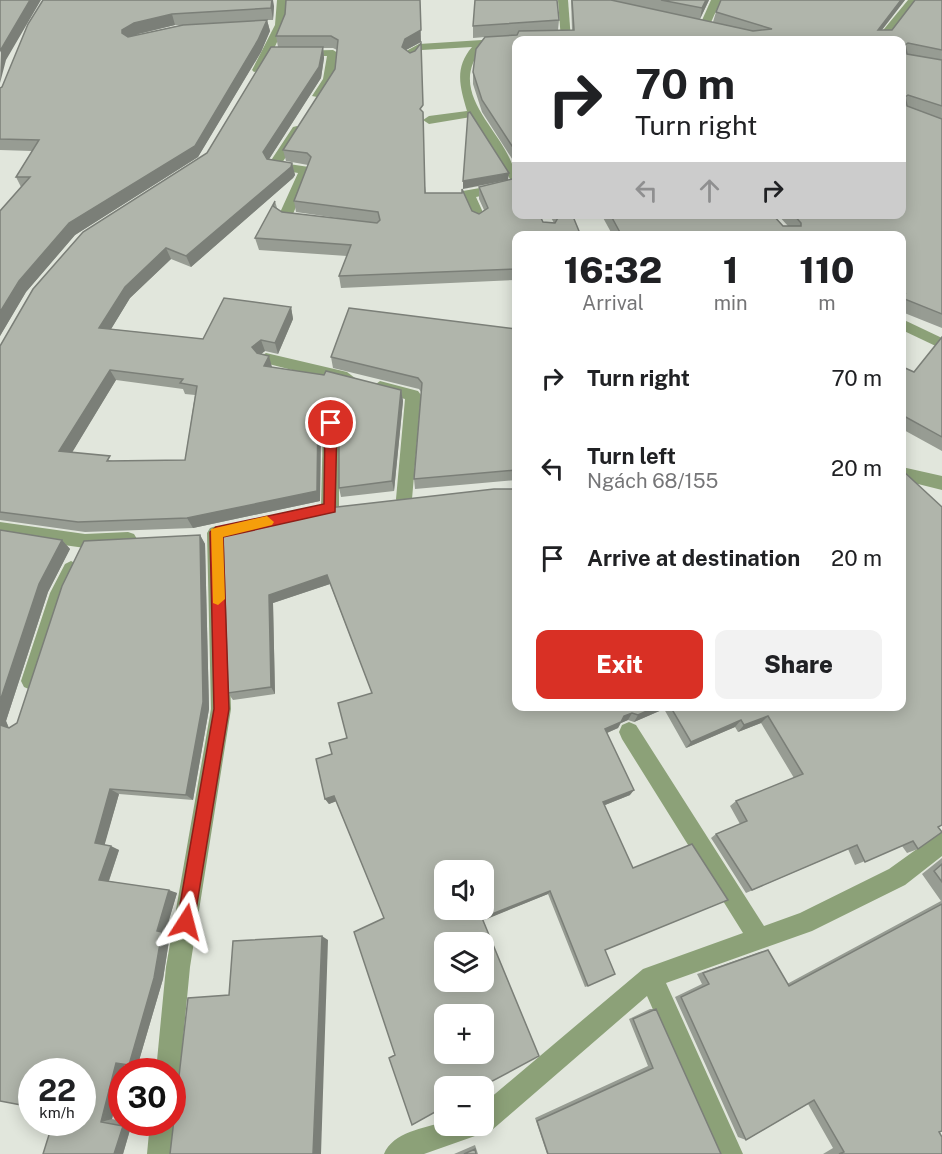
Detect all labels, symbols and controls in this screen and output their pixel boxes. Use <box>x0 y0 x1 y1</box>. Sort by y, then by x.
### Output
text: 70 m <box>635 59 735 108</box>
icon: right <box>536 60 614 138</box>
text: Turn right <box>635 109 758 141</box>
icon: left <box>630 174 663 207</box>
icon: ahead <box>693 174 726 207</box>
icon: right <box>756 174 789 207</box>
text: 16:32 <box>564 249 662 291</box>
text: 1 <box>723 249 739 291</box>
text: 110 <box>799 249 854 291</box>
text: Arrival <box>582 291 644 315</box>
text: min <box>714 291 748 315</box>
text: m <box>818 291 835 315</box>
icon: right <box>536 362 569 395</box>
text: Turn right <box>587 365 690 391</box>
text: 70 m <box>831 365 882 391</box>
pin <box>305 397 356 448</box>
icon: arrive <box>314 406 347 439</box>
text: Turn left <box>587 443 676 469</box>
icon: left <box>536 452 569 485</box>
text: 20 m <box>831 455 882 481</box>
text: Ngách 68/155 <box>587 469 718 493</box>
icon: arrive <box>536 542 569 575</box>
text: Arrive at destination <box>587 545 800 571</box>
text: 20 m <box>831 545 882 571</box>
button: Exit <box>536 630 703 699</box>
button: Share <box>715 630 882 699</box>
map controls <box>434 860 494 1136</box>
button: sound <box>434 860 494 920</box>
position arrow <box>154 890 218 954</box>
button: layers <box>434 932 494 992</box>
button: + <box>434 1004 494 1064</box>
speed limit sign: 30 <box>108 1058 186 1136</box>
text: 22 <box>38 1072 76 1108</box>
button: − <box>434 1076 494 1136</box>
text: km/h <box>39 1104 75 1121</box>

